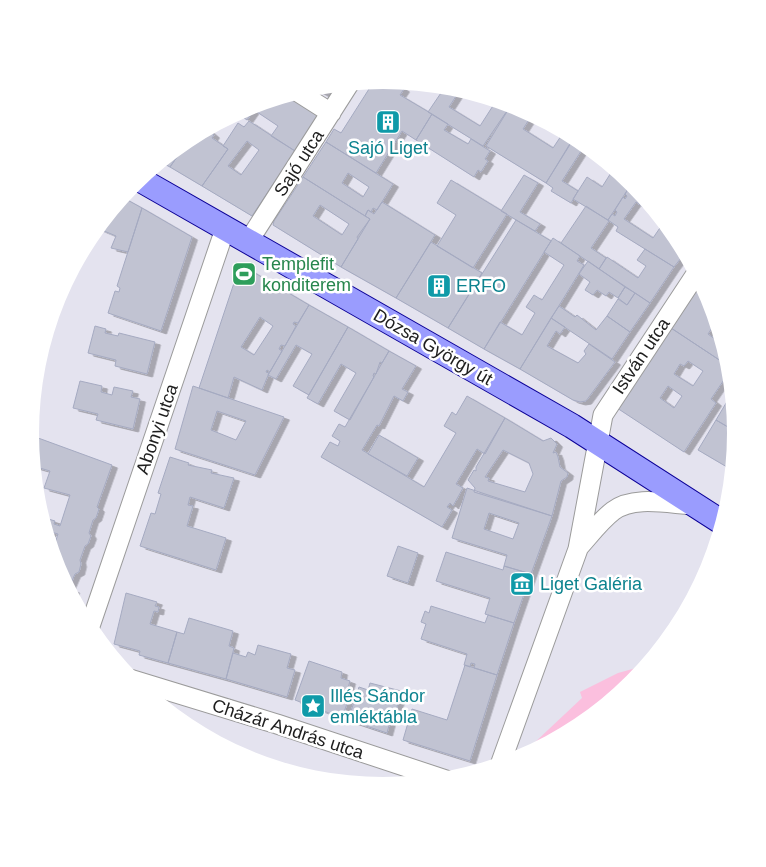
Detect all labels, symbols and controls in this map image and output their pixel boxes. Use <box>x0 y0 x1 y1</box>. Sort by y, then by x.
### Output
building icon: Sajó Liget <box>375 109 401 135</box>
street label: Sajó utca <box>270 125 328 200</box>
place label: Sajó Liget <box>348 138 428 158</box>
place label: Templefit konditerem <box>262 254 351 295</box>
sports icon: Templefit konditerem <box>231 261 257 287</box>
building icon: ERFO <box>426 273 452 299</box>
place label: ERFO <box>456 276 506 296</box>
street label: Dózsa György út <box>370 305 496 389</box>
street label: István utca <box>608 314 674 398</box>
street label: Abonyi utca <box>132 380 182 477</box>
museum icon: Liget Galéria <box>509 571 535 597</box>
place label: Liget Galéria <box>540 574 643 594</box>
place label: Illés Sándor emléktábla <box>330 686 425 727</box>
place icon: Illés Sándor emléktábla <box>300 693 326 719</box>
street label: Cházár András utca <box>210 695 367 763</box>

